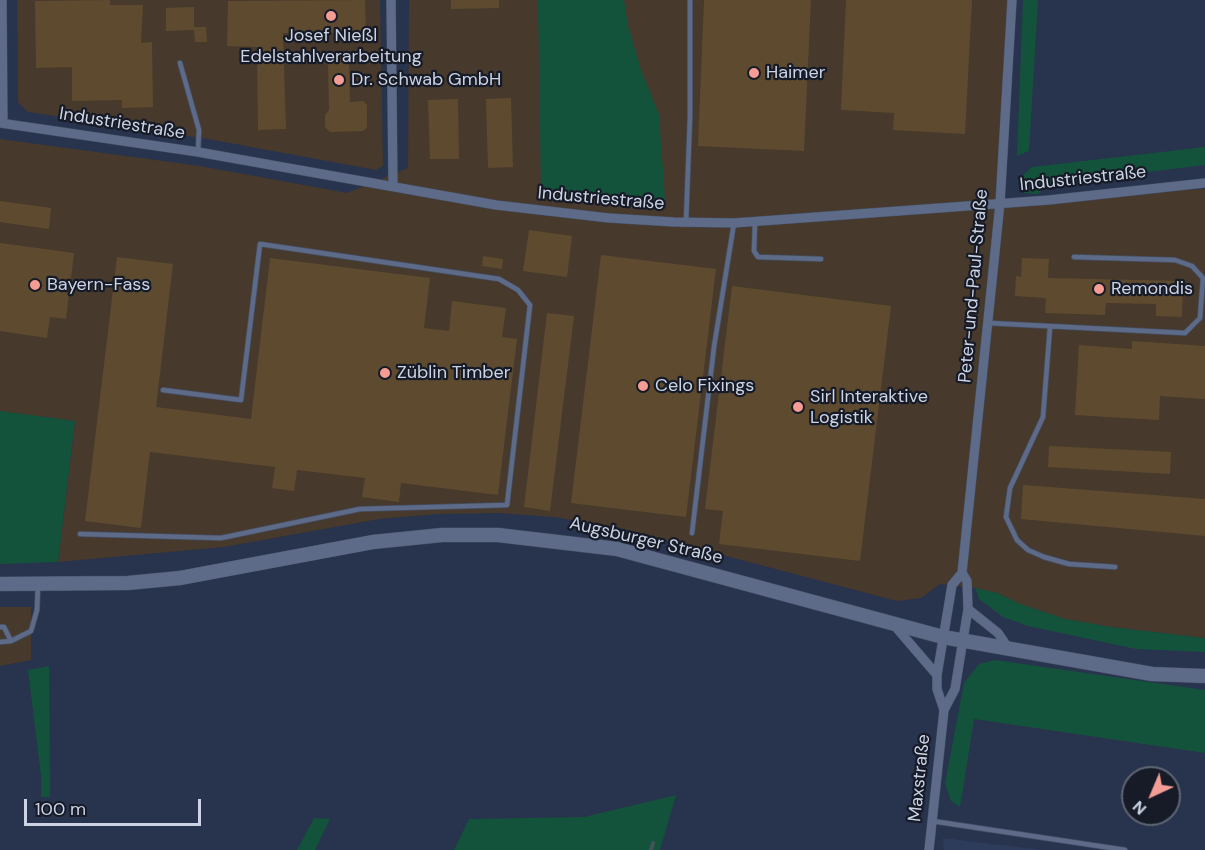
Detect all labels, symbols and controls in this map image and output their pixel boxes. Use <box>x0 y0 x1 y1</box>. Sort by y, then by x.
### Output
marker: Josef Nießl Edelstahlverarbeitung <box>324 9 338 23</box>
place label: Josef Nießl Edelstahlverarbeitung <box>240 25 422 68</box>
place label: Haimer <box>766 62 825 84</box>
marker: Haimer <box>747 66 761 80</box>
place label: Dr. Schwab GmbH <box>351 69 501 91</box>
marker: Dr. Schwab GmbH <box>332 73 346 87</box>
street label: Industriestraße <box>58 103 186 145</box>
street label: Industriestraße <box>1019 162 1147 196</box>
street label: Industriestraße <box>537 183 665 215</box>
street label: Peter-und-Paul-Straße <box>955 188 993 384</box>
place label: Bayern-Fass <box>47 274 150 296</box>
marker: Bayern-Fass <box>28 278 42 292</box>
place label: Remondis <box>1111 278 1193 300</box>
marker: Remondis <box>1092 282 1106 296</box>
place label: Züblin Timber <box>397 362 510 384</box>
marker: Züblin Timber <box>378 366 392 380</box>
place label: Celo Fixings <box>655 375 754 397</box>
marker: Celo Fixings <box>636 379 650 393</box>
place label: Sirl Interaktive Logistik <box>810 386 928 428</box>
marker: Sirl Interaktive Logistik <box>791 400 805 414</box>
street label: Augsburger Straße <box>567 513 725 569</box>
street label: Maxstraße <box>905 733 935 823</box>
north arrow <box>1121 766 1181 826</box>
scale bar <box>27 787 204 825</box>
text: N <box>1128 796 1151 819</box>
text: 100 m <box>35 797 86 821</box>

